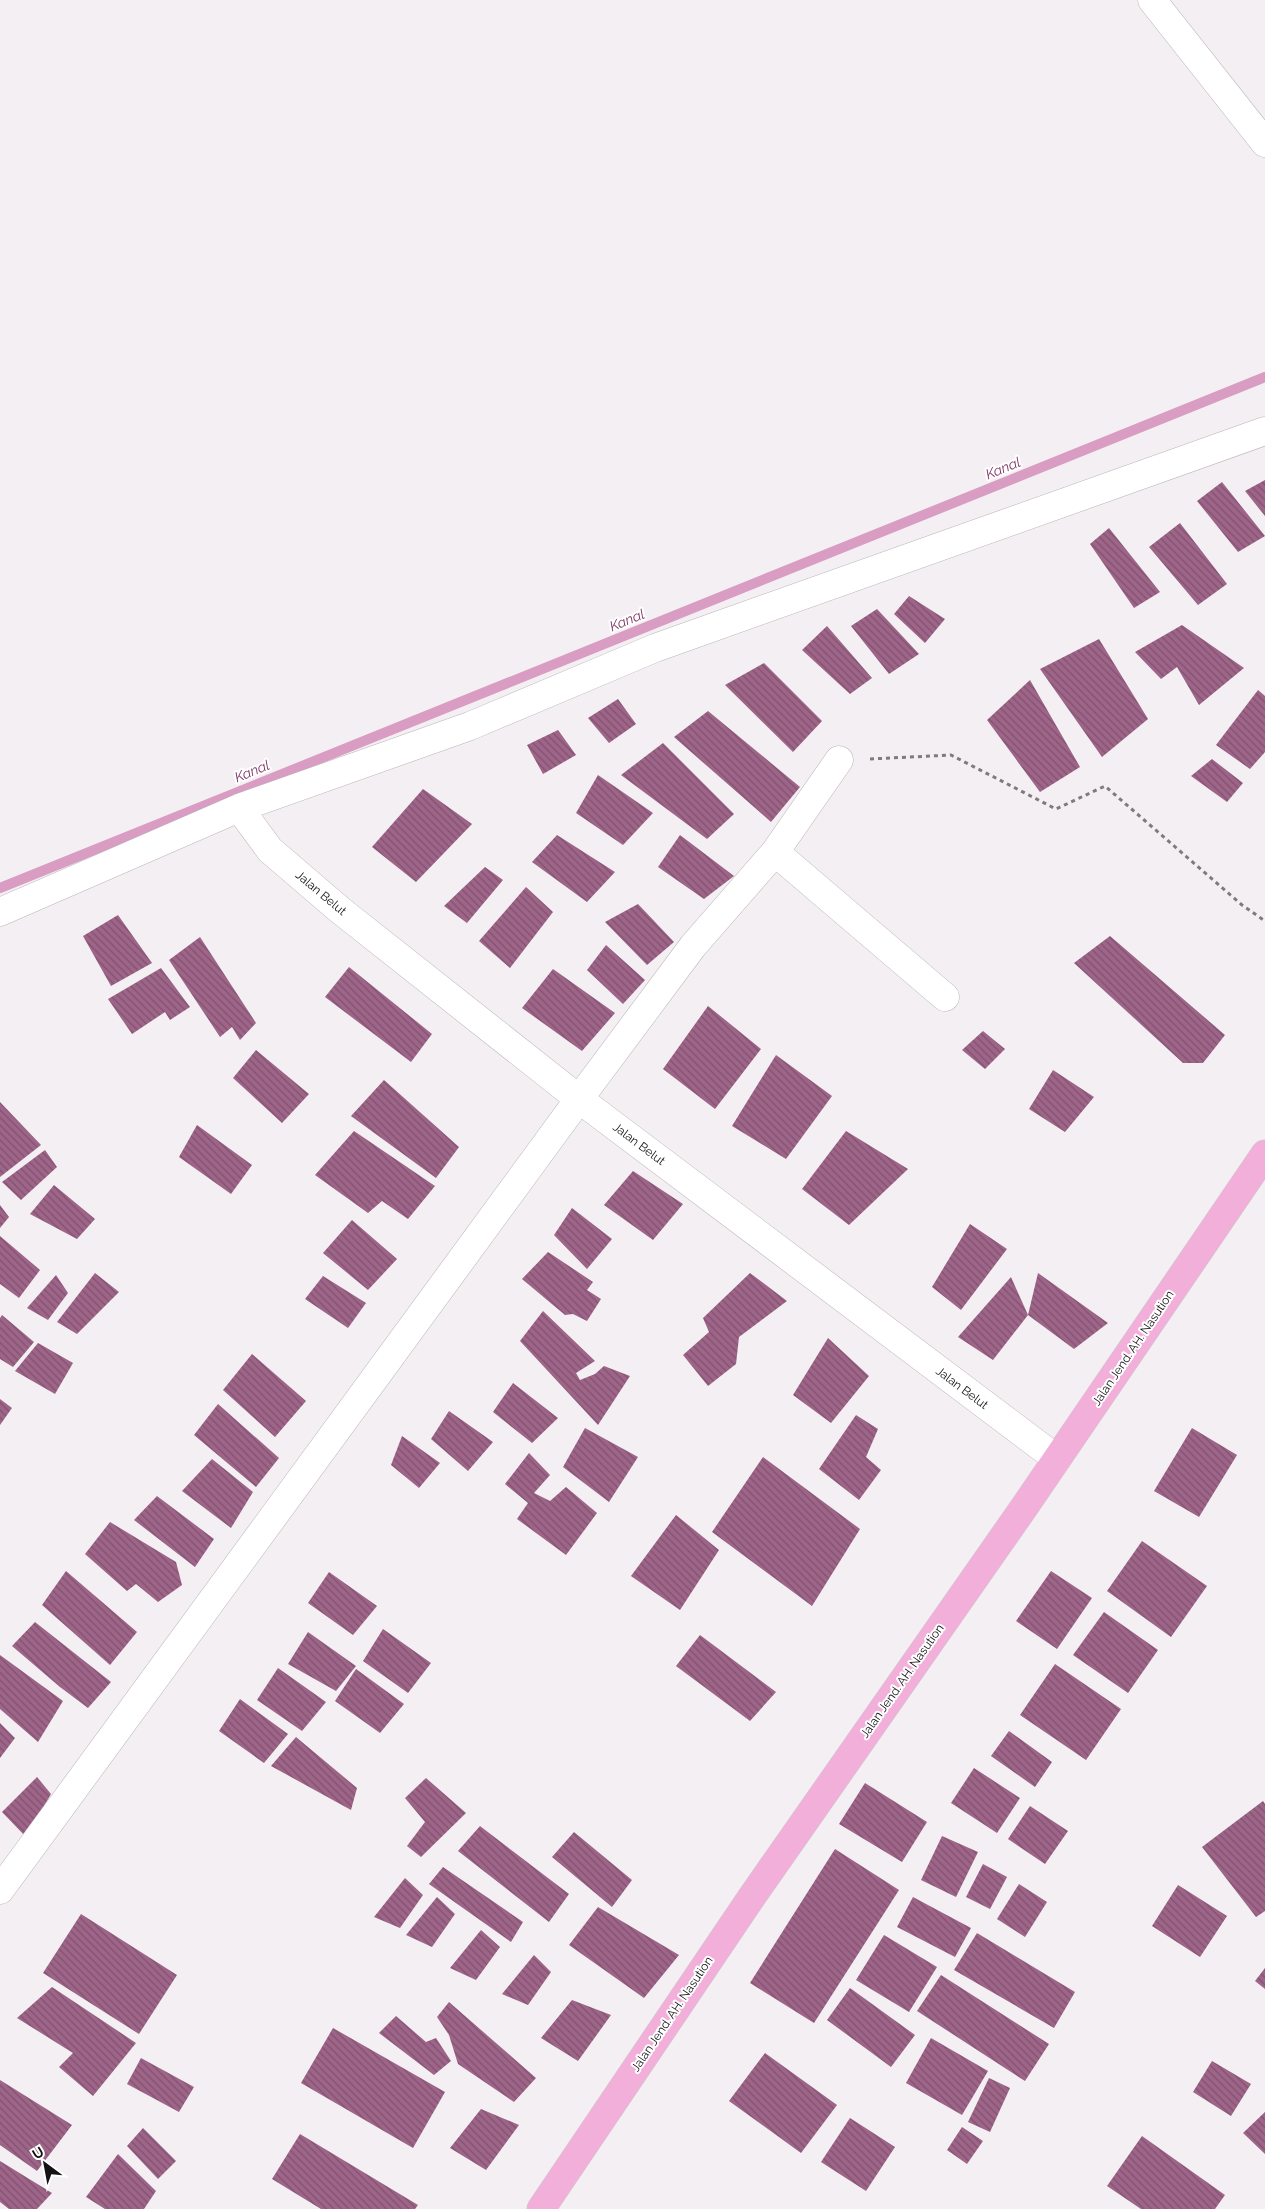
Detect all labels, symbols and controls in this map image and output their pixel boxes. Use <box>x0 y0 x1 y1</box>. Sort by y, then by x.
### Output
water label: Kanal <box>983 454 1023 482</box>
water label: Kanal <box>607 606 647 634</box>
water label: Kanal <box>232 757 272 785</box>
street label: Jalan Belut <box>293 868 349 918</box>
street label: Jalan Belut <box>610 1120 668 1168</box>
street label: Jalan Jend. AH. Nasution <box>1089 1288 1177 1408</box>
street label: Jalan Belut <box>933 1364 991 1412</box>
street label: Jalan Jend. AH. Nasution <box>857 1621 947 1741</box>
street label: Jalan Jend. AH. Nasution <box>628 1954 716 2074</box>
north arrow <box>20 2139 70 2189</box>
text: U <box>29 2143 47 2163</box>

